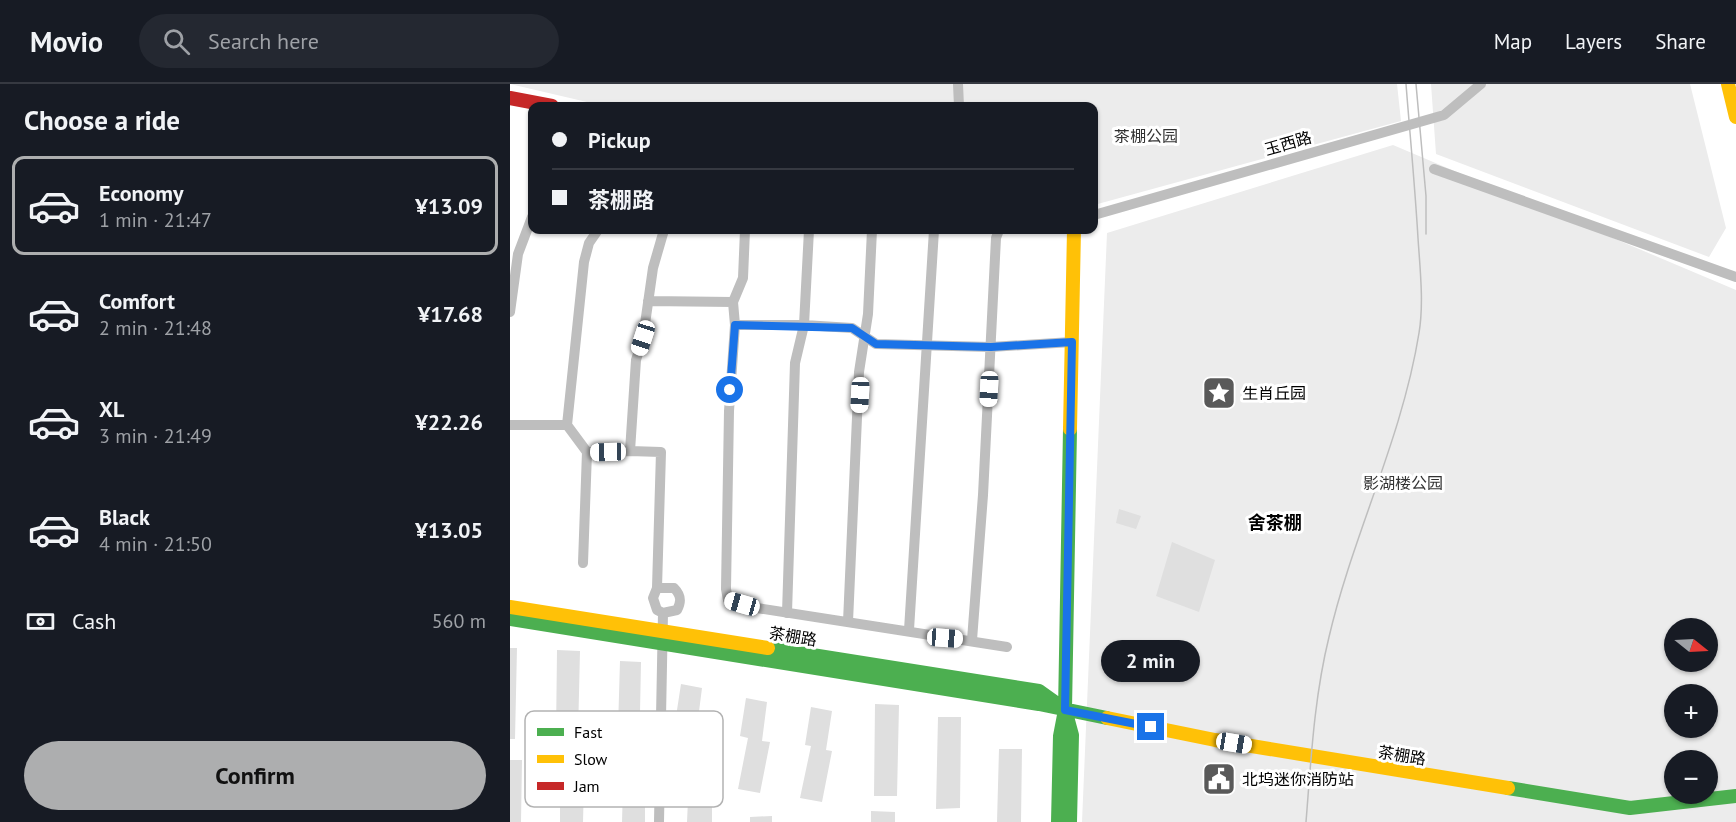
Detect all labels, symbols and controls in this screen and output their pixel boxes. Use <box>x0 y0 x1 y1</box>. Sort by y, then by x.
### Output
search box <box>139 14 559 68</box>
text: Movio <box>30 23 103 60</box>
icon: search <box>160 25 193 58</box>
text: Search here <box>208 27 319 55</box>
text: Map <box>1494 28 1532 55</box>
text: Layers <box>1565 28 1622 55</box>
text: Share <box>1655 28 1706 55</box>
text: Choose a ride <box>24 103 180 137</box>
text: Pickup <box>588 126 651 154</box>
park label: 茶棚公园 <box>1114 126 1178 146</box>
street label: 玉西路 <box>1262 127 1314 159</box>
icon: car <box>27 179 81 233</box>
text: Economy <box>99 179 183 207</box>
text: 茶棚路 <box>588 186 654 214</box>
text: ¥13.09 <box>415 192 483 220</box>
text: 1 min · 21:47 <box>99 207 212 233</box>
icon: car <box>27 287 81 341</box>
text: Comfort <box>99 287 175 315</box>
text: ¥17.68 <box>418 300 483 328</box>
text: 2 min · 21:48 <box>99 315 212 341</box>
car <box>629 318 657 358</box>
car <box>979 371 999 407</box>
place icon: 生肖丘园 <box>1201 375 1237 411</box>
route start <box>716 376 743 403</box>
car <box>850 377 870 413</box>
place label: 生肖丘园 <box>1242 383 1306 403</box>
icon: car <box>27 395 81 449</box>
text: XL <box>99 395 124 423</box>
text: ¥22.26 <box>415 408 483 436</box>
text: 3 min · 21:49 <box>99 423 212 449</box>
car <box>590 443 626 461</box>
park label: 影湖楼公园 <box>1363 473 1443 493</box>
icon: car <box>27 503 81 557</box>
text: Black <box>99 503 150 531</box>
district label: 舍茶棚 <box>1248 511 1302 534</box>
text: ¥13.05 <box>415 516 483 544</box>
text: 4 min · 21:50 <box>99 531 212 557</box>
car <box>722 590 762 618</box>
icon: cash <box>24 605 57 638</box>
text: Cash <box>72 607 116 635</box>
text: 560 m <box>432 608 486 634</box>
north arrow <box>1664 618 1718 672</box>
map controls <box>1664 618 1718 804</box>
street label: 茶棚路 <box>768 622 818 650</box>
car <box>926 628 964 648</box>
callout: 2 min <box>1102 640 1200 682</box>
text: 2 min <box>1126 648 1175 674</box>
button: + <box>1664 684 1718 738</box>
legend <box>525 711 723 807</box>
route end <box>1137 713 1164 740</box>
text: Fast <box>574 722 603 742</box>
car <box>1215 731 1253 755</box>
button: Confirm <box>24 741 486 810</box>
street label: 茶棚路 <box>1377 741 1427 769</box>
text: Slow <box>574 749 608 769</box>
button: − <box>1664 750 1718 804</box>
public building icon: 北坞迷你消防站 <box>1201 761 1237 797</box>
place label: 北坞迷你消防站 <box>1242 769 1354 789</box>
text: Jam <box>573 776 600 796</box>

